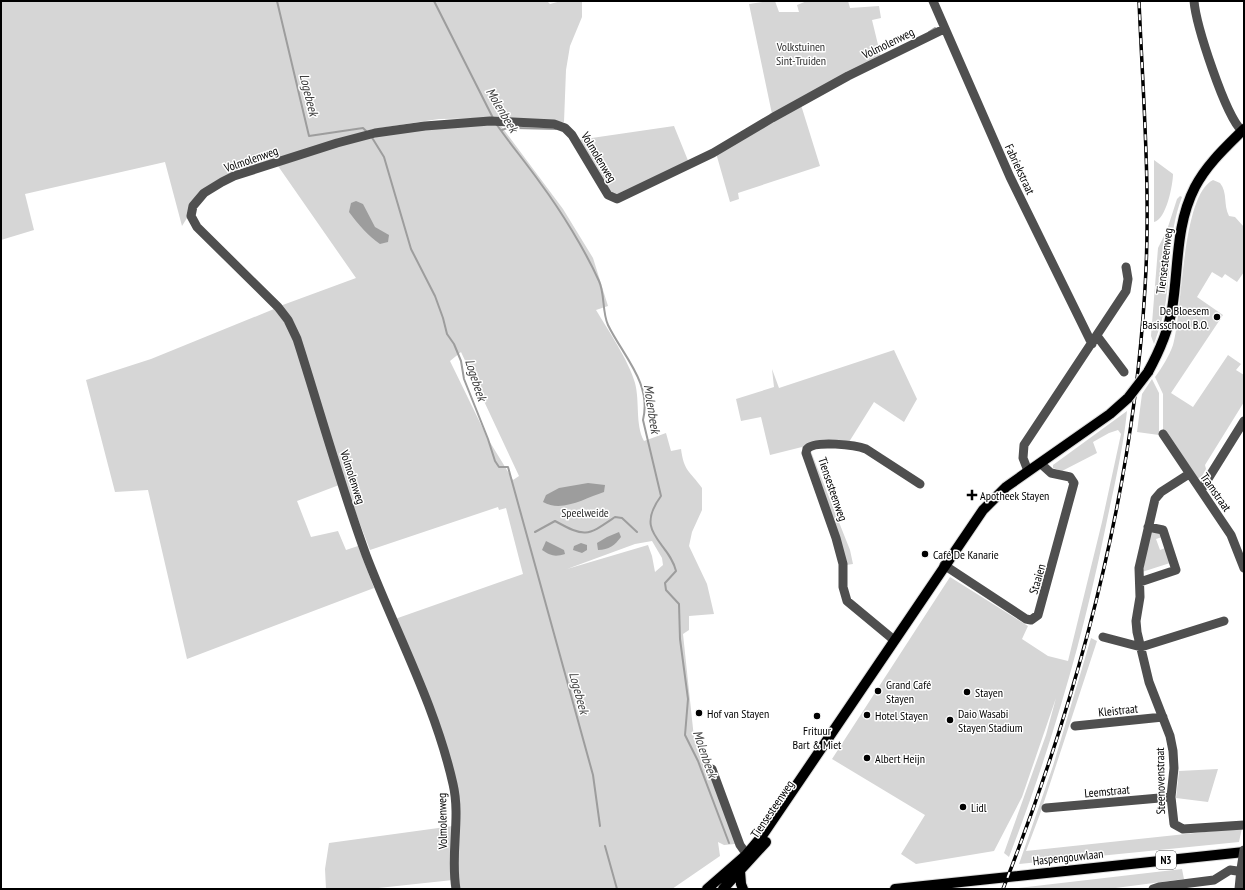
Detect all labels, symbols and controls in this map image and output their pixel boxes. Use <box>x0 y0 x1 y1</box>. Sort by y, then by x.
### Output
street label: Volmolenweg <box>859 24 916 62</box>
park label: Volkstuinen Sint-Truiden <box>776 39 826 68</box>
water label: Logebeek <box>296 72 323 120</box>
water label: Molenbeek <box>482 84 523 137</box>
street label: Volmolenweg <box>578 128 620 185</box>
street label: Fabriekstraat <box>1002 141 1039 197</box>
street label: Volmolenweg <box>221 143 280 176</box>
street label: Tiensesteenweg <box>1152 227 1176 295</box>
place label: De Bloesem Basisschool B.O. <box>1142 303 1209 332</box>
marker: De Bloesem Basisschool B.O. <box>1212 312 1222 322</box>
water label: Logebeek <box>461 357 491 405</box>
water label: Molenbeek <box>640 383 665 437</box>
street label: Volmolenweg <box>337 447 369 506</box>
street label: Tiensesteenweg <box>815 455 851 523</box>
street label: Tramstraat <box>1197 470 1235 515</box>
place label: Apotheek Stayen <box>980 488 1049 503</box>
marker: Apotheek Stayen <box>967 490 977 500</box>
park label: Speelweide <box>561 505 609 520</box>
place label: Café De Kanarie <box>933 547 999 562</box>
marker: Café De Kanarie <box>920 549 930 559</box>
street label: Staaien <box>1026 562 1048 596</box>
water label: Logebeek <box>565 670 593 718</box>
place label: Grand Café Stayen <box>886 677 931 706</box>
place label: Stayen <box>975 685 1003 700</box>
marker: Grand Café Stayen <box>873 686 883 696</box>
marker: Stayen <box>962 687 972 697</box>
street label: Kleistraat <box>1097 700 1139 720</box>
place label: Hof van Stayen <box>707 706 769 721</box>
place label: Daio Wasabi Stayen Stadium <box>958 706 1023 735</box>
marker: Hof van Stayen <box>694 708 704 718</box>
place label: Hotel Stayen <box>875 708 928 723</box>
marker: Hotel Stayen <box>862 710 872 720</box>
marker: Frituur Bart & Miet <box>812 711 822 721</box>
marker: Daio Wasabi Stayen Stadium <box>945 715 955 725</box>
place label: Frituur Bart & Miet <box>793 723 842 752</box>
water label: Molenbeek <box>689 728 722 782</box>
street label: Steenovenstraat <box>1152 747 1168 815</box>
place label: Albert Heijn <box>875 751 925 766</box>
marker: Albert Heijn <box>862 753 872 763</box>
street label: Tiensesteenweg <box>747 777 797 841</box>
street label: Leemstraat <box>1084 781 1131 800</box>
street label: Volmolenweg <box>434 793 450 850</box>
place label: Lidl <box>971 800 987 815</box>
marker: Lidl <box>958 802 968 812</box>
street label: Haspengouwlaan <box>1032 846 1104 868</box>
road number: N3 <box>1156 851 1176 869</box>

